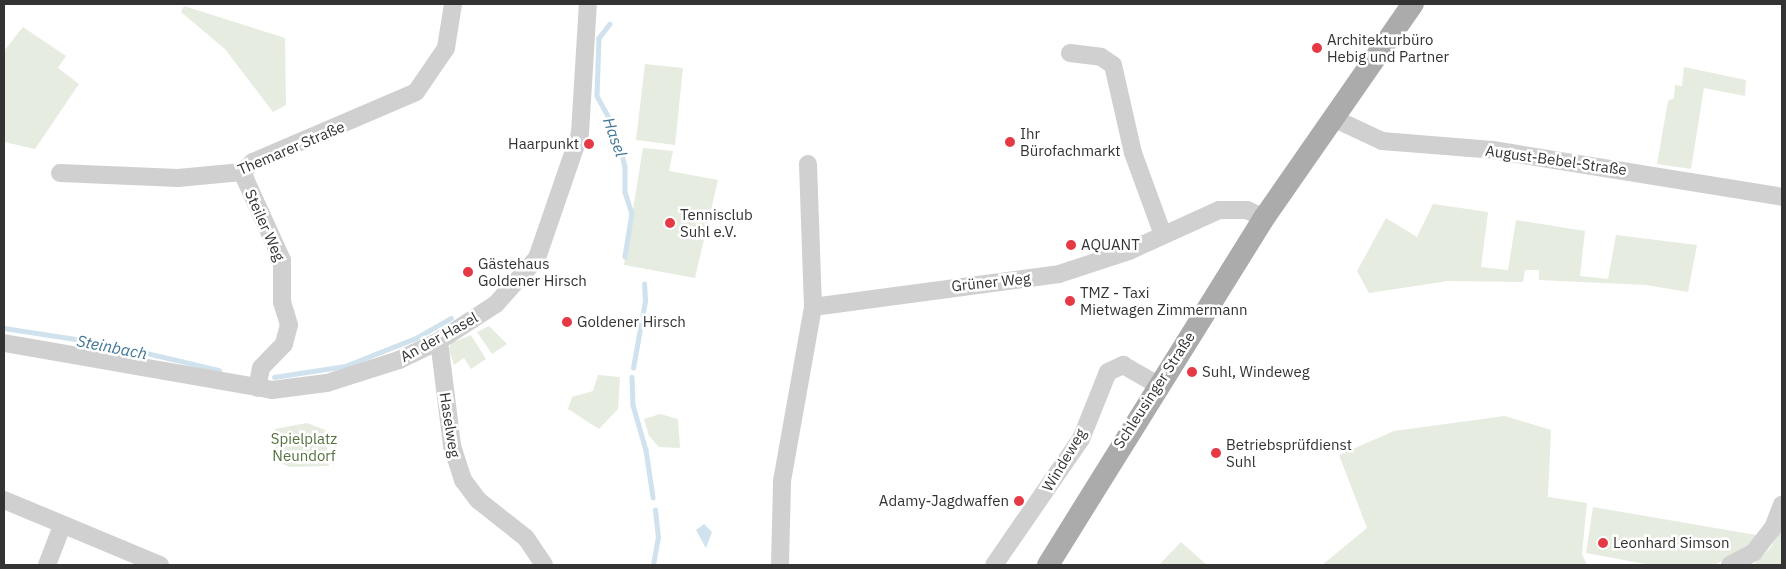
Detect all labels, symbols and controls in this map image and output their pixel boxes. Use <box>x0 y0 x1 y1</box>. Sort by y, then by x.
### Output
place label: Architekturbüro Hebig und Partner <box>1327 30 1449 65</box>
marker: Architekturbüro Hebig und Partner <box>1311 42 1323 54</box>
water label: Hasel <box>599 115 631 159</box>
street label: Themarer Straße <box>235 117 347 179</box>
place label: Ihr Bürofachmarkt <box>1020 124 1121 159</box>
place label: Haarpunkt <box>508 135 579 153</box>
marker: Ihr Bürofachmarkt <box>1004 136 1016 148</box>
marker: Haarpunkt <box>583 138 595 150</box>
street label: August-Bebel-Straße <box>1484 141 1628 179</box>
street label: Steiler Weg <box>241 186 289 264</box>
place label: Tennisclub Suhl e.V. <box>680 205 753 240</box>
marker: Tennisclub Suhl e.V. <box>664 217 676 229</box>
place label: AQUANT <box>1081 236 1140 254</box>
marker: AQUANT <box>1065 239 1077 251</box>
place label: Gästehaus Goldener Hirsch <box>478 254 587 289</box>
marker: Gästehaus Goldener Hirsch <box>462 266 474 278</box>
street label: Grüner Weg <box>951 269 1031 295</box>
place label: TMZ - Taxi Mietwagen Zimmermann <box>1080 283 1247 318</box>
marker: TMZ - Taxi Mietwagen Zimmermann <box>1064 295 1076 307</box>
street label: An der Hasel <box>397 308 481 366</box>
place label: Goldener Hirsch <box>577 313 686 331</box>
marker: Goldener Hirsch <box>561 316 573 328</box>
street label: Schleusinger Straße <box>1110 328 1198 452</box>
water label: Steinbach <box>75 331 149 363</box>
place label: Suhl, Windeweg <box>1202 363 1310 381</box>
marker: Suhl, Windeweg <box>1186 366 1198 378</box>
street label: Haselweg <box>436 391 464 459</box>
street label: Windeweg <box>1038 425 1090 495</box>
park label: Spielplatz Neundorf <box>271 429 337 464</box>
place label: Betriebsprüfdienst Suhl <box>1226 435 1352 470</box>
marker: Betriebsprüfdienst Suhl <box>1210 447 1222 459</box>
place label: Adamy-Jagdwaffen <box>879 492 1009 510</box>
marker: Adamy-Jagdwaffen <box>1013 495 1025 507</box>
place label: Leonhard Simson <box>1613 534 1729 552</box>
marker: Leonhard Simson <box>1597 537 1609 549</box>

